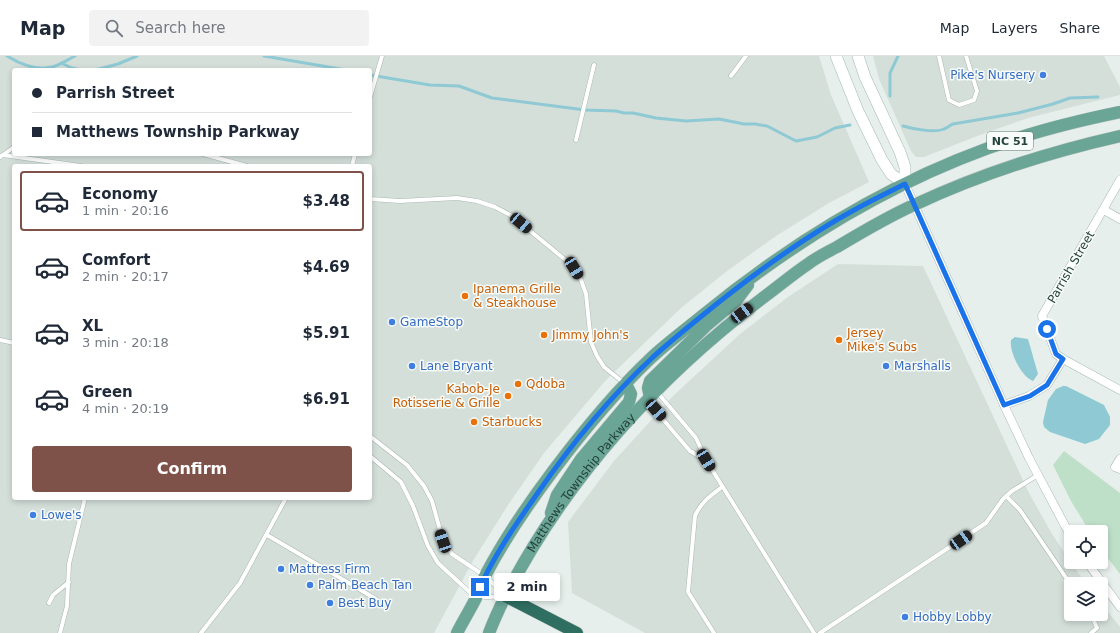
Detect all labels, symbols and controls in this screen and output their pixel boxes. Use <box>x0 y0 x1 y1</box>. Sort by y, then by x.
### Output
search box <box>89 10 369 46</box>
text: Map <box>20 17 65 39</box>
icon: search <box>103 17 125 39</box>
text: Search here <box>135 19 225 37</box>
text: Map <box>940 20 969 36</box>
text: Layers <box>991 20 1038 36</box>
text: Share <box>1060 20 1100 36</box>
place label: Pike's Nursery <box>950 68 1035 82</box>
marker: Pike's Nursery <box>1038 70 1048 80</box>
text: Parrish Street <box>56 84 174 102</box>
text: Matthews Township Parkway <box>56 123 299 141</box>
road number: NC 51 <box>987 132 1033 150</box>
icon: car <box>34 183 70 219</box>
text: Economy <box>82 185 158 203</box>
text: $3.48 <box>303 192 350 210</box>
text: 1 min · 20:16 <box>82 203 169 218</box>
car <box>508 211 534 235</box>
street label: Parrish Street <box>1045 228 1098 306</box>
icon: car <box>34 249 70 285</box>
text: Comfort <box>82 251 150 269</box>
car <box>563 255 585 281</box>
text: $4.69 <box>303 258 350 276</box>
text: 2 min · 20:17 <box>82 269 169 284</box>
place label: Ipanema Grille & Steakhouse <box>473 282 561 310</box>
marker: Ipanema Grille & Steakhouse <box>460 291 470 301</box>
car <box>729 301 755 325</box>
icon: car <box>34 315 70 351</box>
place label: GameStop <box>400 315 463 329</box>
text: XL <box>82 317 103 335</box>
marker: GameStop <box>387 317 397 327</box>
route start <box>1038 320 1056 338</box>
text: $5.91 <box>303 324 350 342</box>
place label: Jersey Mike's Subs <box>846 326 917 354</box>
place label: Jimmy John's <box>551 328 629 342</box>
marker: Jimmy John's <box>539 330 549 340</box>
text: 3 min · 20:18 <box>82 335 169 350</box>
marker: Jersey Mike's Subs <box>834 335 844 345</box>
place label: Lane Bryant <box>420 359 493 373</box>
place label: Marshalls <box>894 359 951 373</box>
marker: Lane Bryant <box>407 361 417 371</box>
marker: Marshalls <box>881 361 891 371</box>
place label: Qdoba <box>526 377 565 391</box>
marker: Qdoba <box>513 379 523 389</box>
icon: car <box>34 381 70 417</box>
place label: Kabob-Je Rotisserie & Grille <box>393 382 500 410</box>
text: Green <box>82 383 133 401</box>
text: $6.91 <box>303 390 350 408</box>
marker: Kabob-Je Rotisserie & Grille <box>503 391 513 401</box>
car <box>644 397 668 423</box>
text: 4 min · 20:19 <box>82 401 169 416</box>
street label: Matthews Township Parkway <box>524 410 638 555</box>
place label: Starbucks <box>482 415 542 429</box>
marker: Starbucks <box>469 417 479 427</box>
button: Confirm <box>32 446 352 492</box>
car <box>695 447 717 473</box>
place label: Lowe's <box>41 508 82 522</box>
marker: Lowe's <box>28 510 38 520</box>
map controls <box>1064 525 1108 621</box>
button: locate <box>1064 525 1108 569</box>
car <box>433 528 453 554</box>
car <box>948 528 974 552</box>
place label: Mattress Firm <box>289 562 370 576</box>
marker: Mattress Firm <box>276 564 286 574</box>
callout: 2 min <box>494 573 560 601</box>
button: layers <box>1064 577 1108 621</box>
place label: Palm Beach Tan <box>318 578 412 592</box>
route end <box>471 578 489 596</box>
text: 2 min <box>507 579 547 594</box>
marker: Palm Beach Tan <box>305 580 315 590</box>
place label: Best Buy <box>338 596 391 610</box>
marker: Best Buy <box>325 598 335 608</box>
place label: Hobby Lobby <box>913 610 992 624</box>
marker: Hobby Lobby <box>900 612 910 622</box>

